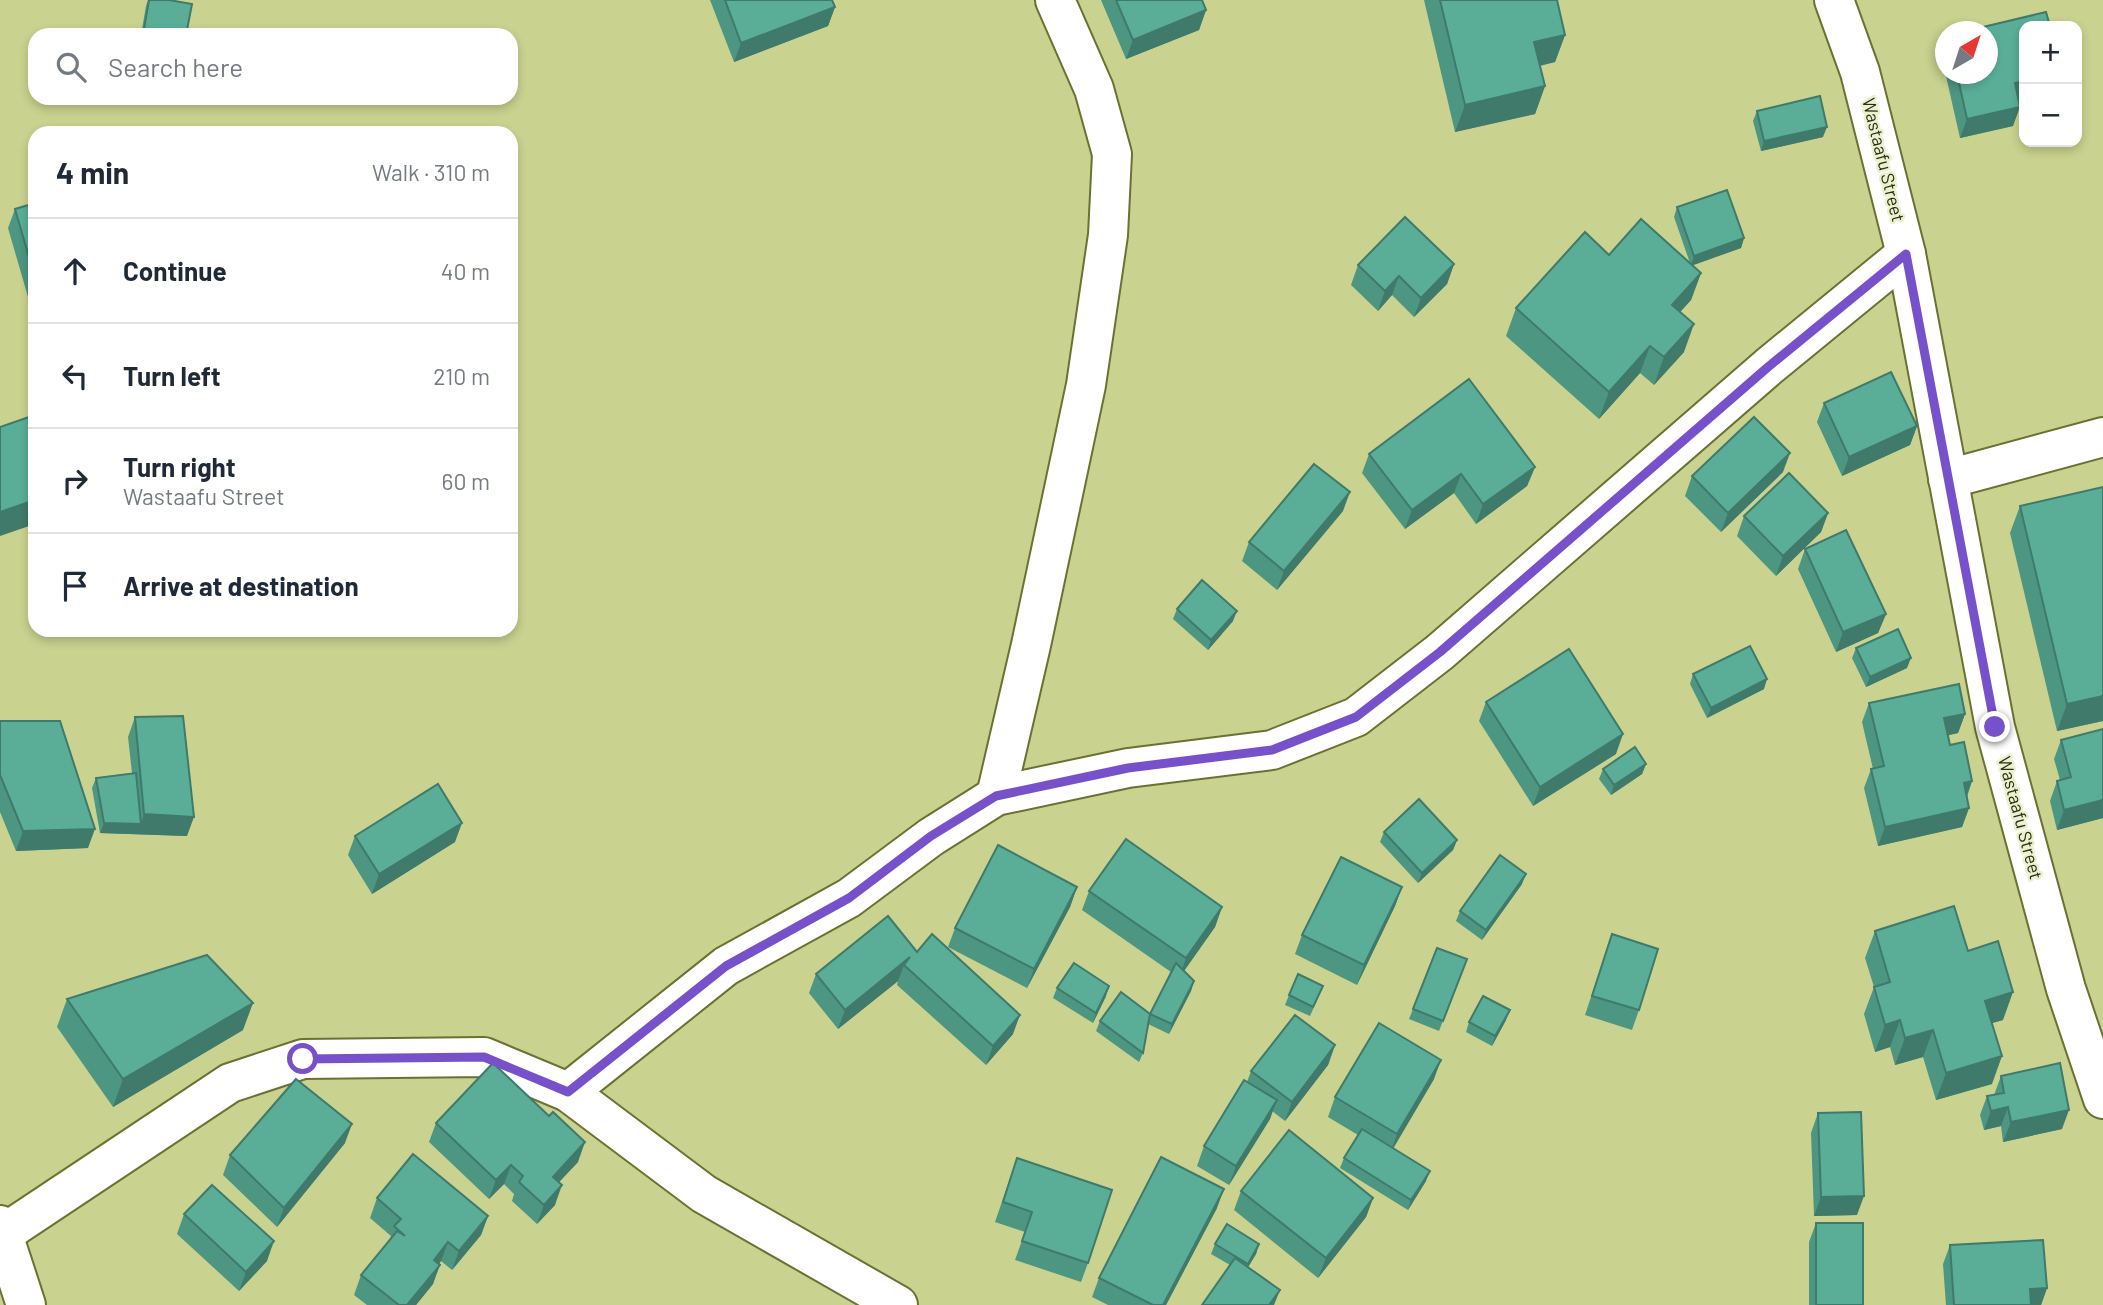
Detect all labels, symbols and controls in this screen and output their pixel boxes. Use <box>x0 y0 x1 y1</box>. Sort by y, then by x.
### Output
north arrow <box>1935 21 1998 84</box>
map controls <box>2019 21 2082 147</box>
button: + <box>2019 21 2082 84</box>
search box <box>28 28 518 105</box>
icon: search <box>52 48 90 86</box>
text: Search here <box>108 51 243 82</box>
button: − <box>2019 84 2082 147</box>
street label: Wastaafu Street <box>1858 96 1910 224</box>
text: 4 min <box>56 154 129 190</box>
text: Walk · 310 m <box>372 158 490 186</box>
icon: ahead <box>56 252 94 290</box>
text: Continue <box>123 255 227 286</box>
text: 40 m <box>441 257 490 285</box>
icon: left <box>56 357 94 395</box>
text: Turn left <box>123 360 221 391</box>
text: 210 m <box>433 362 490 390</box>
text: Turn right <box>123 451 236 482</box>
icon: right <box>56 462 94 500</box>
text: 60 m <box>442 467 490 495</box>
text: Wastaafu Street <box>123 482 285 510</box>
icon: arrive <box>56 567 94 605</box>
text: Arrive at destination <box>123 570 359 601</box>
route end <box>1979 711 2010 742</box>
street label: Wastaafu Street <box>1994 754 2048 882</box>
route start <box>287 1043 318 1074</box>

